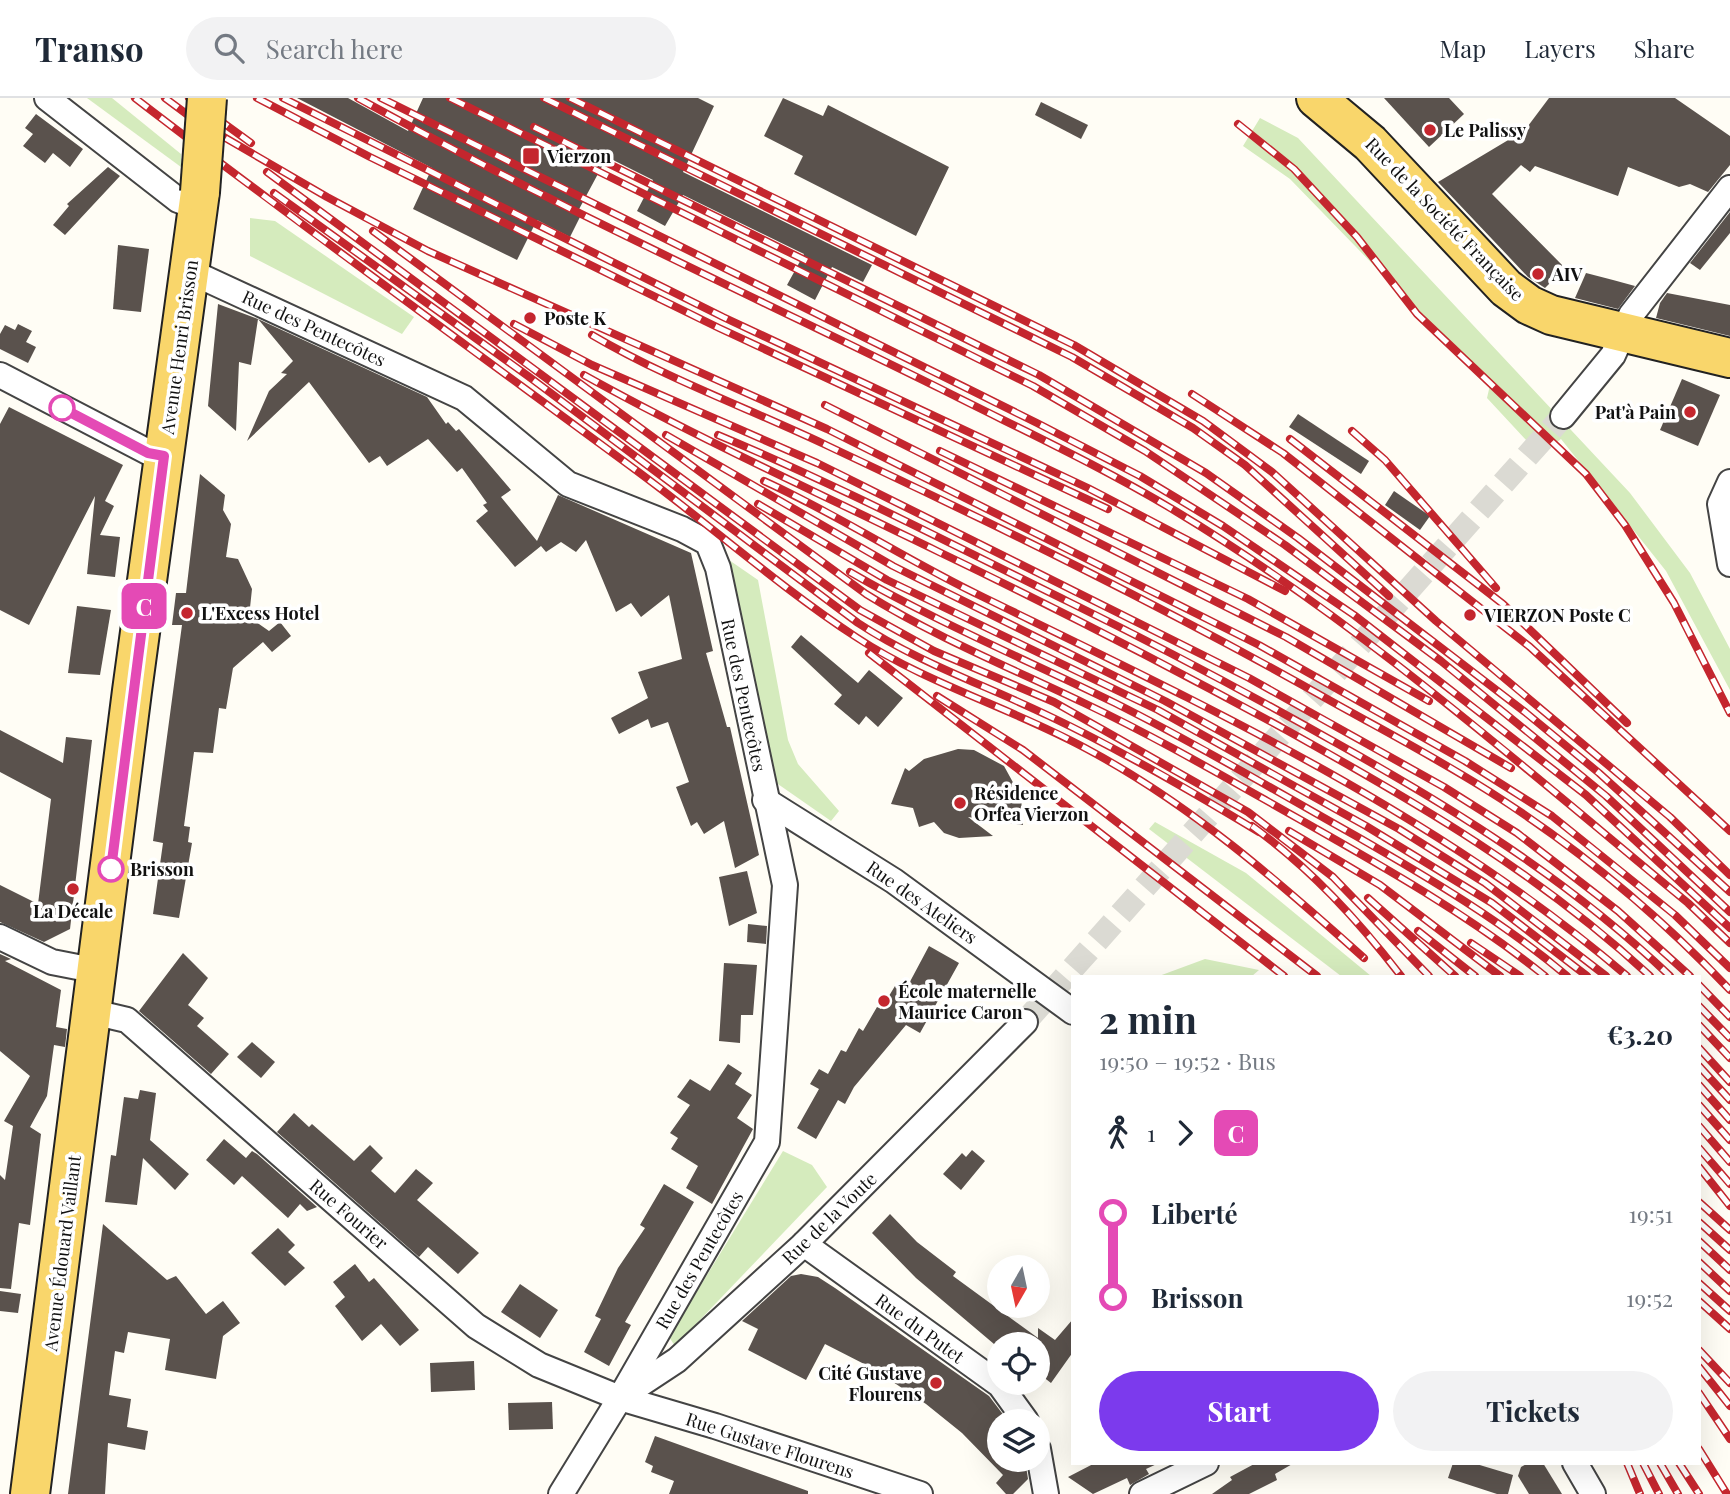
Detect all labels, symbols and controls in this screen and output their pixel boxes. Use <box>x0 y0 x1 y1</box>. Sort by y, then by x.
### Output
search box <box>186 17 676 80</box>
text: Transo <box>35 26 144 70</box>
icon: search <box>210 29 248 67</box>
text: Search here <box>266 31 403 66</box>
text: Map <box>1440 32 1486 64</box>
text: Layers <box>1524 32 1596 64</box>
text: Share <box>1634 32 1695 64</box>
place label: Le Palissy <box>1444 118 1527 142</box>
marker: Le Palissy <box>1422 122 1438 138</box>
street label: Rue de la Société Française <box>1361 132 1529 306</box>
place label: Vierzon <box>546 144 611 168</box>
marker: Vierzon <box>521 146 541 166</box>
street label: Avenue Henri Brisson <box>155 258 203 437</box>
place label: AIV <box>1551 262 1583 286</box>
marker: AIV <box>1530 266 1546 282</box>
street label: Rue des Pentecôtes <box>238 284 390 372</box>
place label: Poste K <box>544 306 607 330</box>
marker: Poste K <box>522 310 538 326</box>
unlabelled marker <box>49 395 75 421</box>
place label: Pat'à Pain <box>1595 400 1676 424</box>
marker: Pat'à Pain <box>1682 404 1698 420</box>
line badge: C <box>121 583 167 629</box>
text: C <box>136 590 152 622</box>
place label: L'Excess Hotel <box>201 601 320 625</box>
place label: VIERZON Poste C <box>1483 603 1631 627</box>
marker: L'Excess Hotel <box>179 605 195 621</box>
marker: VIERZON Poste C <box>1462 607 1478 623</box>
street label: Rue des Pentecôtes <box>716 616 772 774</box>
place label: Résidence Orfea Vierzon <box>974 781 1089 826</box>
marker: Résidence Orfea Vierzon <box>952 795 968 811</box>
street label: Rue des Ateliers <box>862 855 982 949</box>
marker: Brisson <box>98 856 124 882</box>
place label: Brisson <box>130 857 194 881</box>
marker: La Décale <box>65 881 81 897</box>
place label: La Décale <box>33 899 113 923</box>
place label: École maternelle Maurice Caron <box>898 979 1037 1024</box>
marker: École maternelle Maurice Caron <box>876 993 892 1009</box>
text: 2 min <box>1099 993 1197 1044</box>
text: €3.20 <box>1607 1017 1673 1052</box>
text: 19:50 – 19:52 · Bus <box>1099 1045 1276 1076</box>
icon: walk <box>1099 1114 1137 1152</box>
icon: forward <box>1166 1114 1204 1152</box>
text: 1 <box>1147 1117 1156 1148</box>
text: C <box>1228 1117 1244 1149</box>
street label: Avenue Édouard Vaillant <box>38 1153 86 1353</box>
street label: Rue de la Voute <box>776 1167 882 1269</box>
street label: Rue Fourier <box>305 1173 393 1255</box>
street label: Rue des Pentecôtes <box>650 1187 748 1333</box>
text: Liberté <box>1151 1196 1238 1231</box>
text: 19:51 <box>1629 1198 1673 1229</box>
north arrow <box>987 1255 1050 1318</box>
map controls <box>987 1255 1050 1472</box>
text: Brisson <box>1151 1280 1243 1315</box>
text: 19:52 <box>1626 1282 1673 1313</box>
street label: Rue du Putet <box>871 1288 970 1369</box>
button: locate <box>987 1332 1050 1395</box>
place label: Cité Gustave Flourens <box>818 1361 922 1406</box>
button: Start <box>1099 1371 1379 1451</box>
button: Tickets <box>1393 1371 1673 1451</box>
marker: Cité Gustave Flourens <box>928 1375 944 1391</box>
street label: Rue Gustave Flourens <box>683 1407 857 1483</box>
button: layers <box>987 1409 1050 1472</box>

